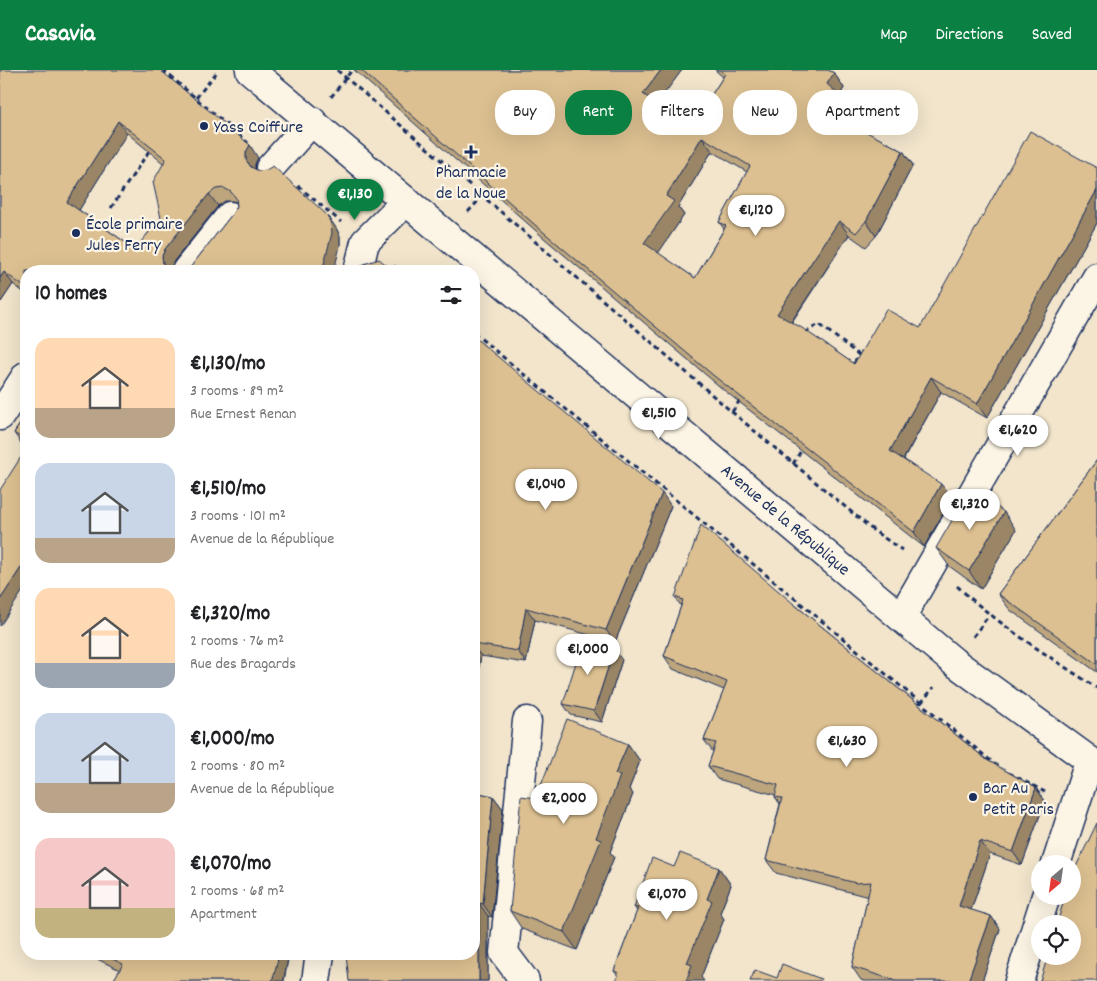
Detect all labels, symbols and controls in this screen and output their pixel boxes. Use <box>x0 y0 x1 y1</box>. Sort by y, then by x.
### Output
text: Casavia <box>25 18 95 52</box>
text: Map <box>880 23 907 48</box>
text: Directions <box>935 23 1004 48</box>
text: Saved <box>1032 23 1072 48</box>
chip: Buy <box>495 90 555 135</box>
chip: Rent <box>565 90 632 135</box>
chip: Filters <box>642 90 723 135</box>
chip: New <box>733 90 797 135</box>
chip: Apartment <box>807 90 918 135</box>
place label: Yass Coiffure <box>214 116 303 141</box>
marker: Yass Coiffure <box>198 120 210 132</box>
marker: Pharmacie de la Noue <box>465 146 477 158</box>
place label: Pharmacie de la Noue <box>436 161 506 207</box>
pin: €1,130 <box>314 178 396 221</box>
text: €1,130 <box>338 183 372 206</box>
pin: €1,120 <box>715 194 797 237</box>
text: €1,120 <box>739 199 773 222</box>
place label: École primaire Jules Ferry <box>86 213 183 259</box>
marker: École primaire Jules Ferry <box>70 227 82 239</box>
text: 10 homes <box>35 280 107 310</box>
icon: filters <box>437 281 465 309</box>
text: €1,130/mo <box>190 350 265 380</box>
icon: home <box>75 358 135 418</box>
text: 3 rooms · 89 m² <box>190 380 284 403</box>
pin: €1,510 <box>618 398 700 440</box>
text: €1,510 <box>641 402 677 425</box>
text: Rue Ernest Renan <box>190 403 296 426</box>
pin: €1,620 <box>977 414 1059 457</box>
text: €1,620 <box>998 419 1038 442</box>
street label: Avenue de la République <box>714 459 855 583</box>
pin: €1,040 <box>505 468 587 511</box>
text: €1,040 <box>526 473 566 496</box>
text: €1,510/mo <box>190 475 266 505</box>
icon: home <box>75 483 135 543</box>
pin: €1,320 <box>929 488 1011 531</box>
text: €1,320 <box>951 493 989 516</box>
text: 3 rooms · 101 m² <box>190 505 286 528</box>
text: Avenue de la République <box>190 528 334 551</box>
text: €1,320/mo <box>190 600 270 630</box>
icon: home <box>75 608 135 668</box>
text: 2 rooms · 76 m² <box>190 630 284 653</box>
pin: €1,000 <box>547 634 629 676</box>
text: €1,000 <box>567 638 609 661</box>
text: Rue des Bragards <box>190 653 296 676</box>
text: €1,000/mo <box>190 725 274 755</box>
pin: €1,630 <box>806 726 888 768</box>
text: €1,630 <box>827 730 867 753</box>
icon: home <box>75 733 135 793</box>
text: 2 rooms · 80 m² <box>190 755 285 778</box>
place label: Bar Au Petit Paris <box>983 777 1054 823</box>
text: Avenue de la République <box>190 778 334 801</box>
pin: €2,000 <box>523 782 605 825</box>
text: €2,000 <box>541 787 587 810</box>
marker: Bar Au Petit Paris <box>967 791 979 803</box>
text: €1,070/mo <box>190 850 271 880</box>
north arrow <box>1031 855 1081 905</box>
map controls <box>1031 855 1081 965</box>
icon: home <box>75 858 135 918</box>
pin: €1,070 <box>626 878 708 921</box>
text: 2 rooms · 68 m² <box>190 880 284 903</box>
text: €1,070 <box>647 883 687 906</box>
text: Apartment <box>190 903 257 926</box>
button: locate <box>1031 915 1081 965</box>

